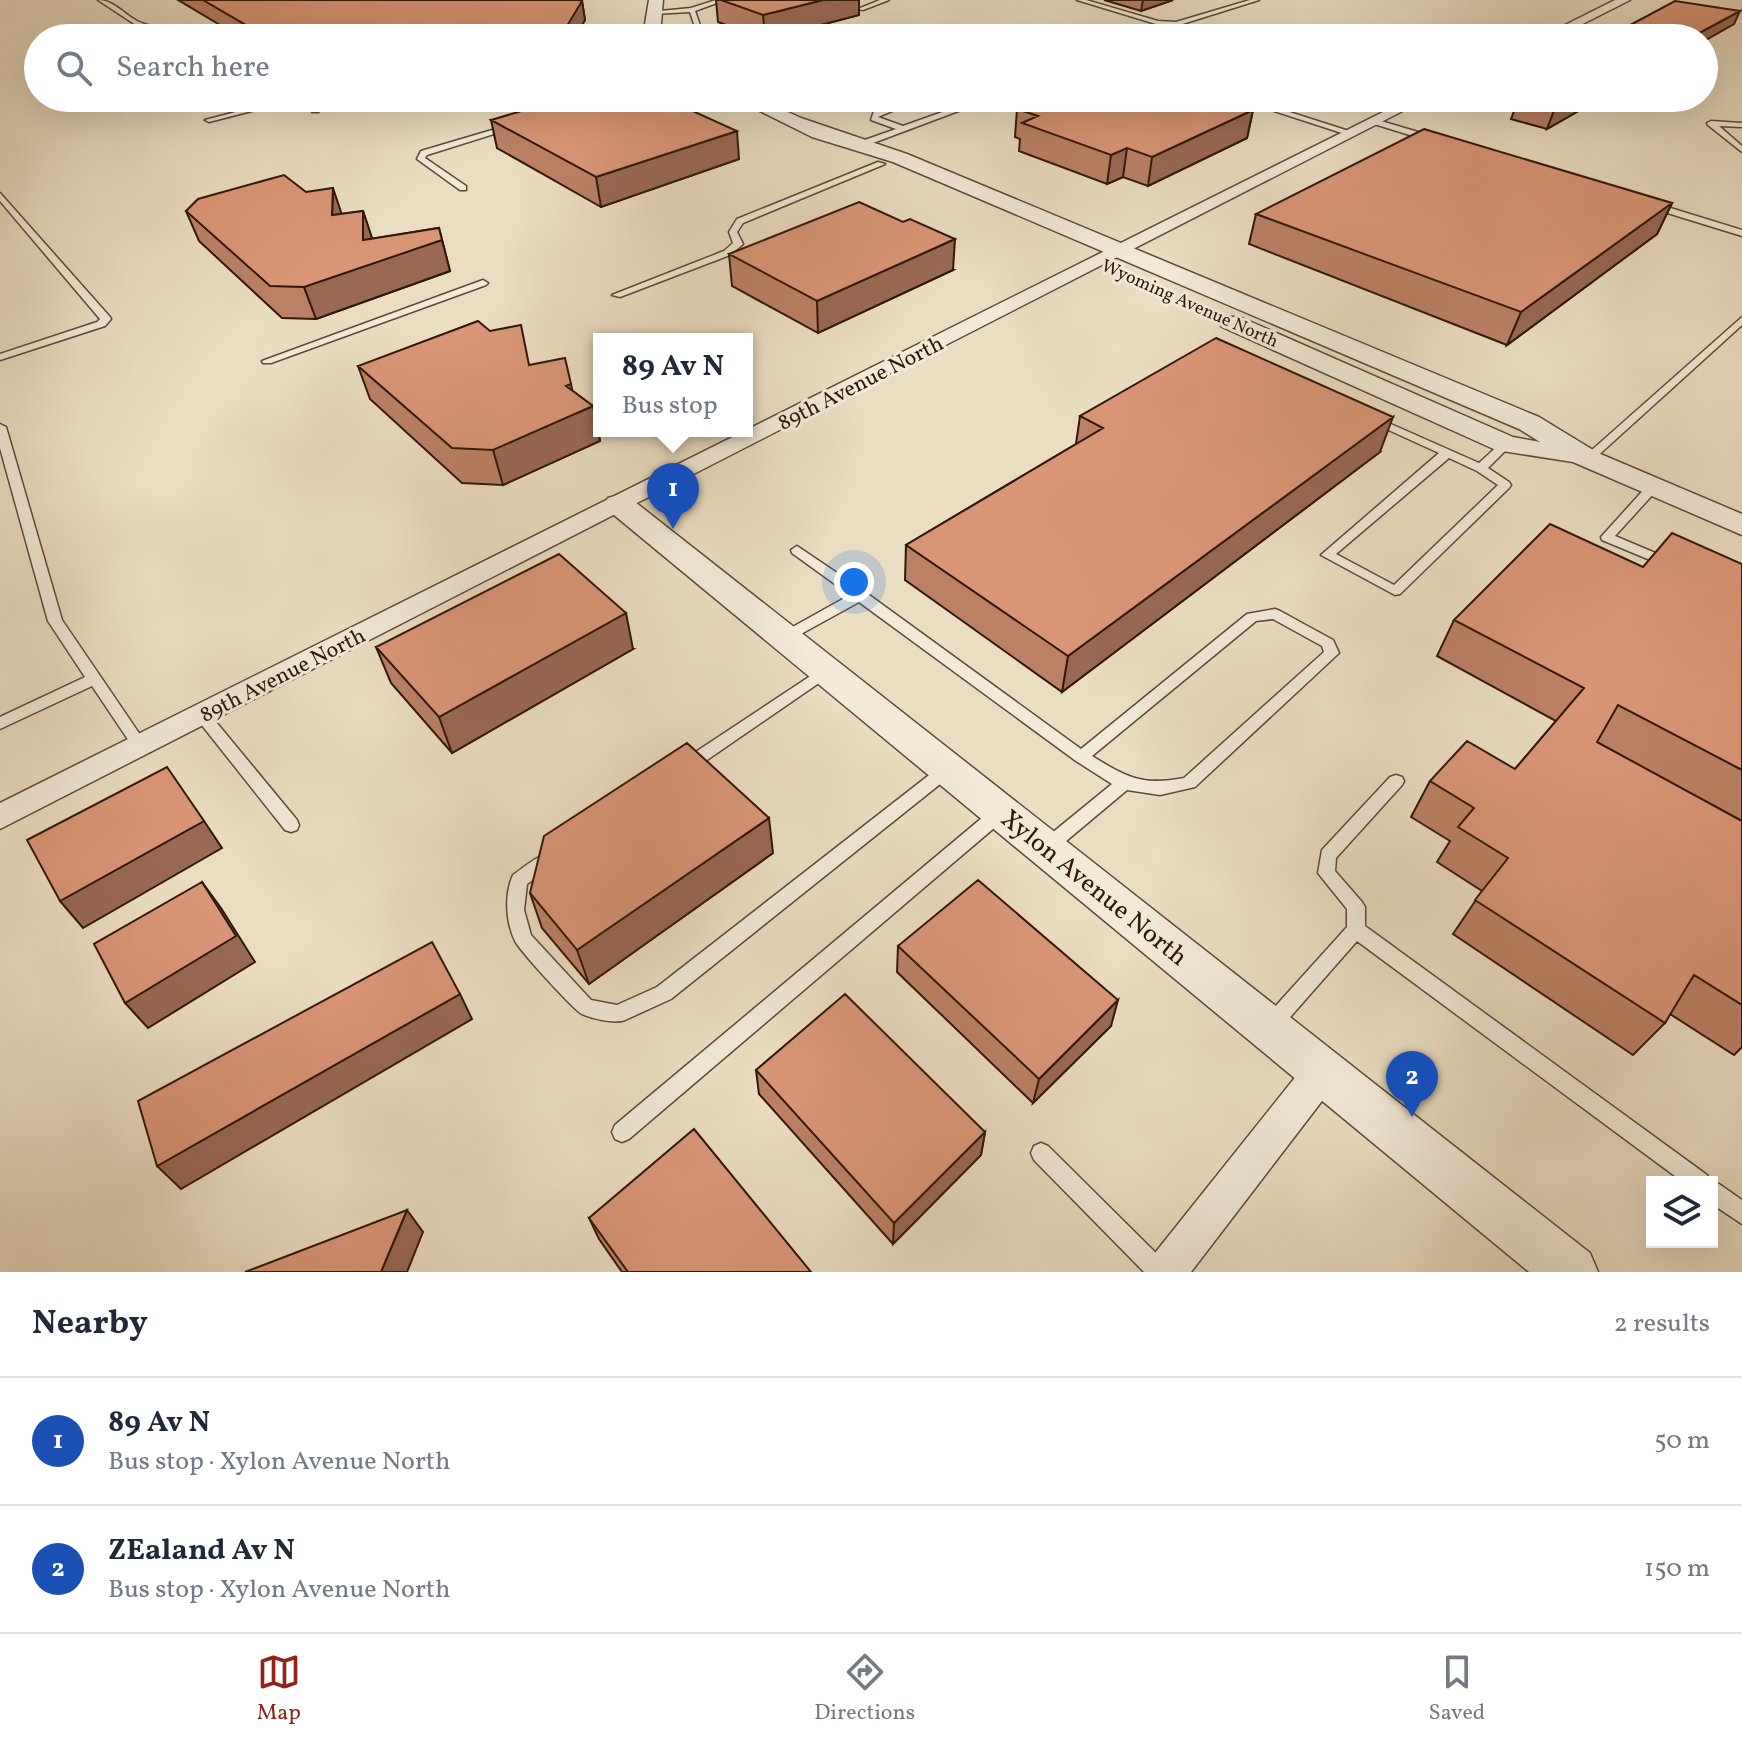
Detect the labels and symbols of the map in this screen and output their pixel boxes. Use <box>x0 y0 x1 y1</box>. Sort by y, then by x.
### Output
street label: Wyoming Avenue North <box>1097 254 1282 355</box>
street label: 89th Avenue North <box>773 329 949 439</box>
pin: 1 <box>647 463 699 529</box>
your location <box>834 562 874 602</box>
street label: 89th Avenue North <box>195 621 371 731</box>
street label: Xylon Avenue North <box>993 802 1195 975</box>
pin: 2 <box>1386 1051 1438 1117</box>

